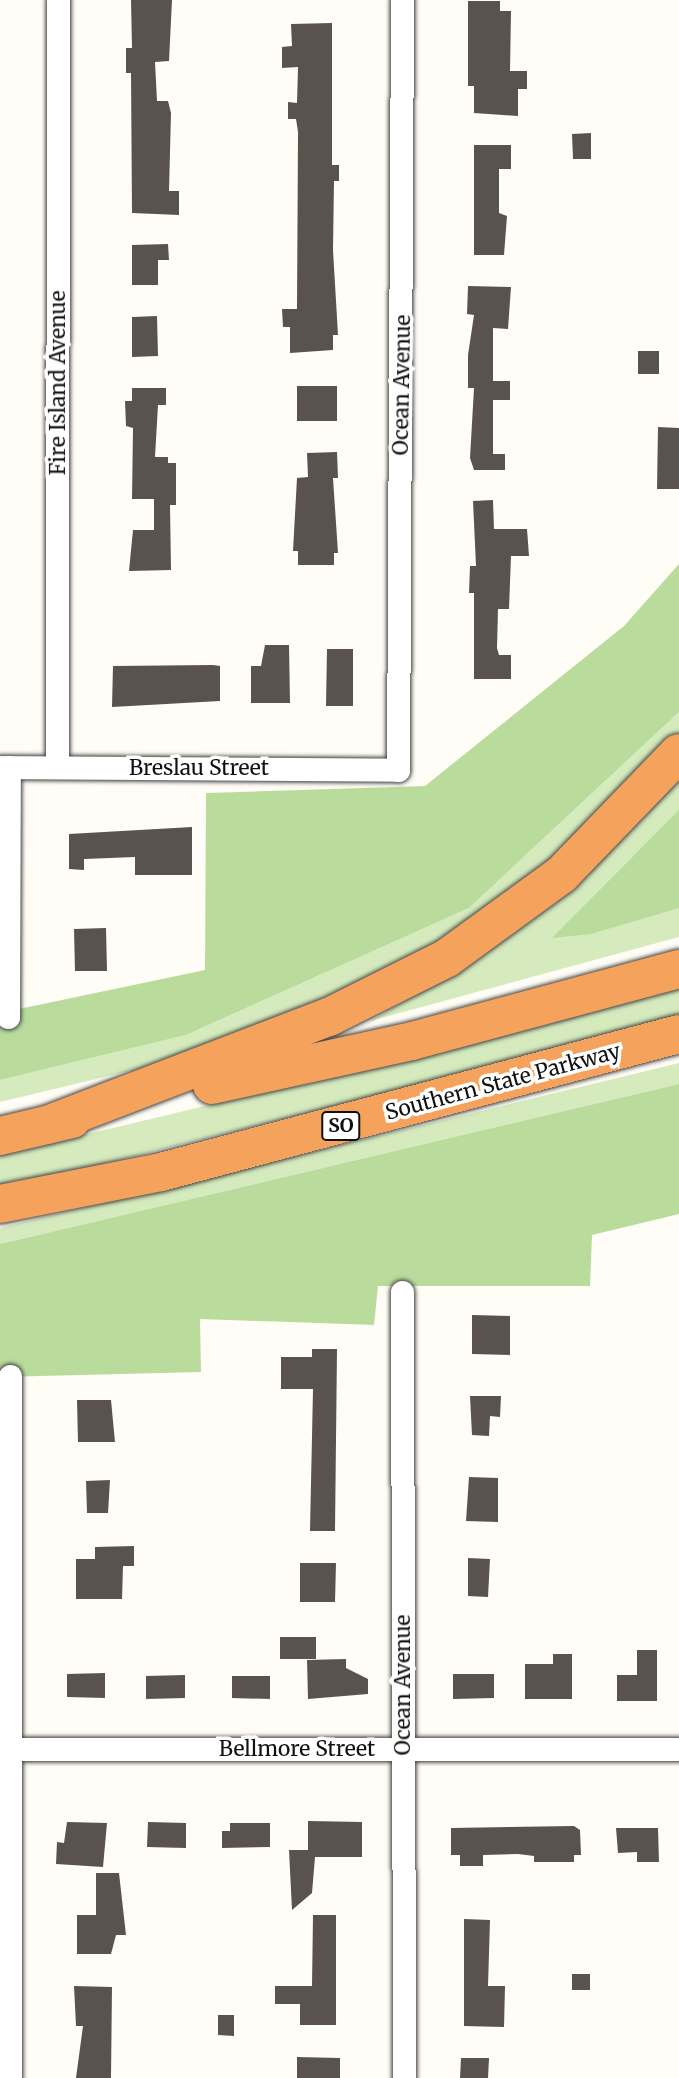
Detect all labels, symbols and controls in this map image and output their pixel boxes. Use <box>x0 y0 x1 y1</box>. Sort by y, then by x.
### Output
street label: Fire Island Avenue <box>45 291 71 475</box>
street label: Ocean Avenue <box>388 314 416 456</box>
street label: Breslau Street <box>129 755 269 781</box>
street label: Southern State Parkway <box>383 1038 623 1126</box>
road number: SO <box>320 1110 362 1142</box>
street label: Ocean Avenue <box>390 1615 416 1755</box>
street label: Bellmore Street <box>219 1736 375 1762</box>

